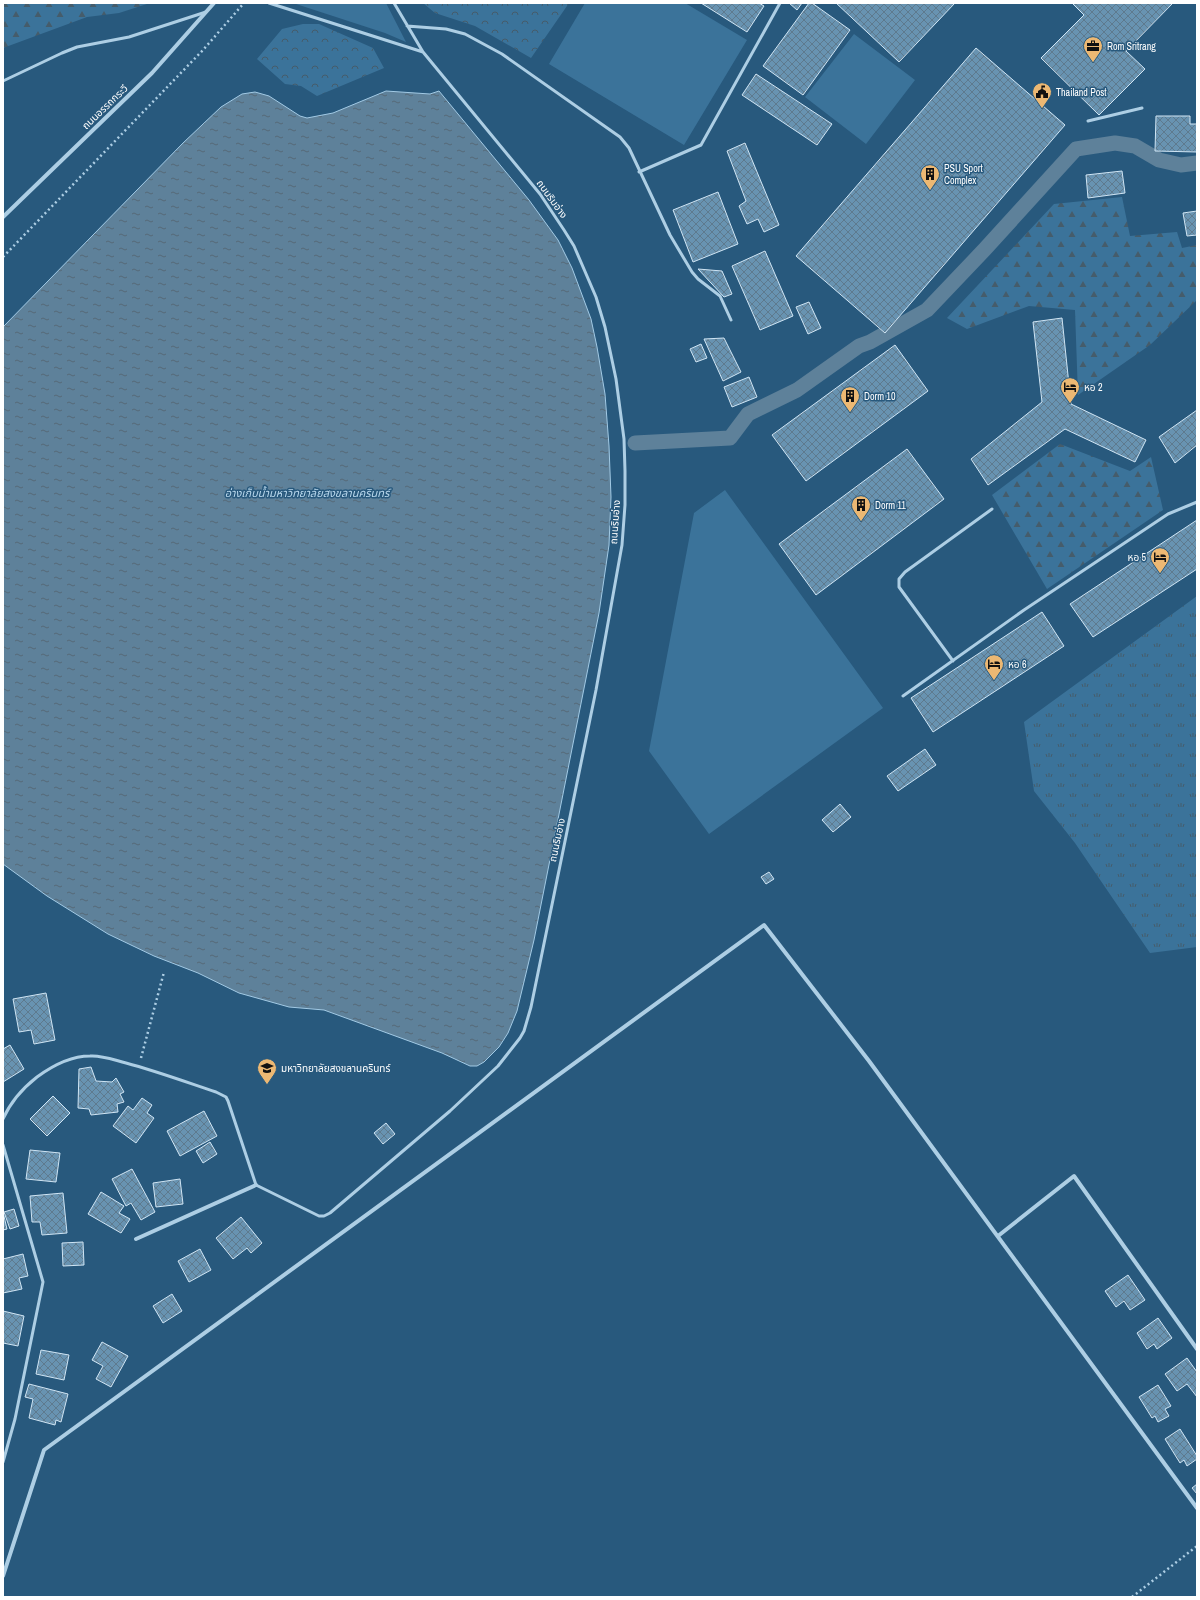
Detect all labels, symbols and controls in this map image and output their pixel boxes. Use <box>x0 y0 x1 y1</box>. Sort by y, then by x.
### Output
office icon: Rom Sritrang <box>1082 35 1104 63</box>
place label: Rom Sritrang <box>1107 40 1156 53</box>
public building icon: Thailand Post <box>1031 81 1053 109</box>
street label: ถนนอรรถกระวี <box>79 82 131 132</box>
place label: Thailand Post <box>1056 86 1107 99</box>
place label: PSU Sport Complex <box>944 162 983 187</box>
building icon: PSU Sport Complex <box>919 163 941 191</box>
street label: ถนนริมอ่าง <box>534 177 570 221</box>
hotel icon: หอ 2 <box>1059 376 1081 404</box>
place label: หอ 2 <box>1084 381 1103 394</box>
building icon: Dorm 10 <box>839 385 861 413</box>
place label: Dorm 10 <box>864 390 896 403</box>
water label: อ่างเก็บน้ำมหาวิทยาลัยสงขลานครินทร์ <box>225 485 392 500</box>
building icon: Dorm 11 <box>850 494 872 522</box>
street label: ถนนริมอ่าง <box>607 499 623 545</box>
place label: Dorm 11 <box>875 499 906 512</box>
hotel icon: หอ 5 <box>1149 546 1171 574</box>
place label: หอ 5 <box>1128 551 1146 564</box>
hotel icon: หอ 6 <box>983 653 1005 681</box>
place label: หอ 6 <box>1008 658 1027 671</box>
street label: ถนนริมอ่าง <box>546 817 568 863</box>
school or university icon: มหาวิทยาลัยสงขลานครินทร์ <box>256 1057 278 1085</box>
place label: มหาวิทยาลัยสงขลานครินทร์ <box>281 1062 391 1075</box>

